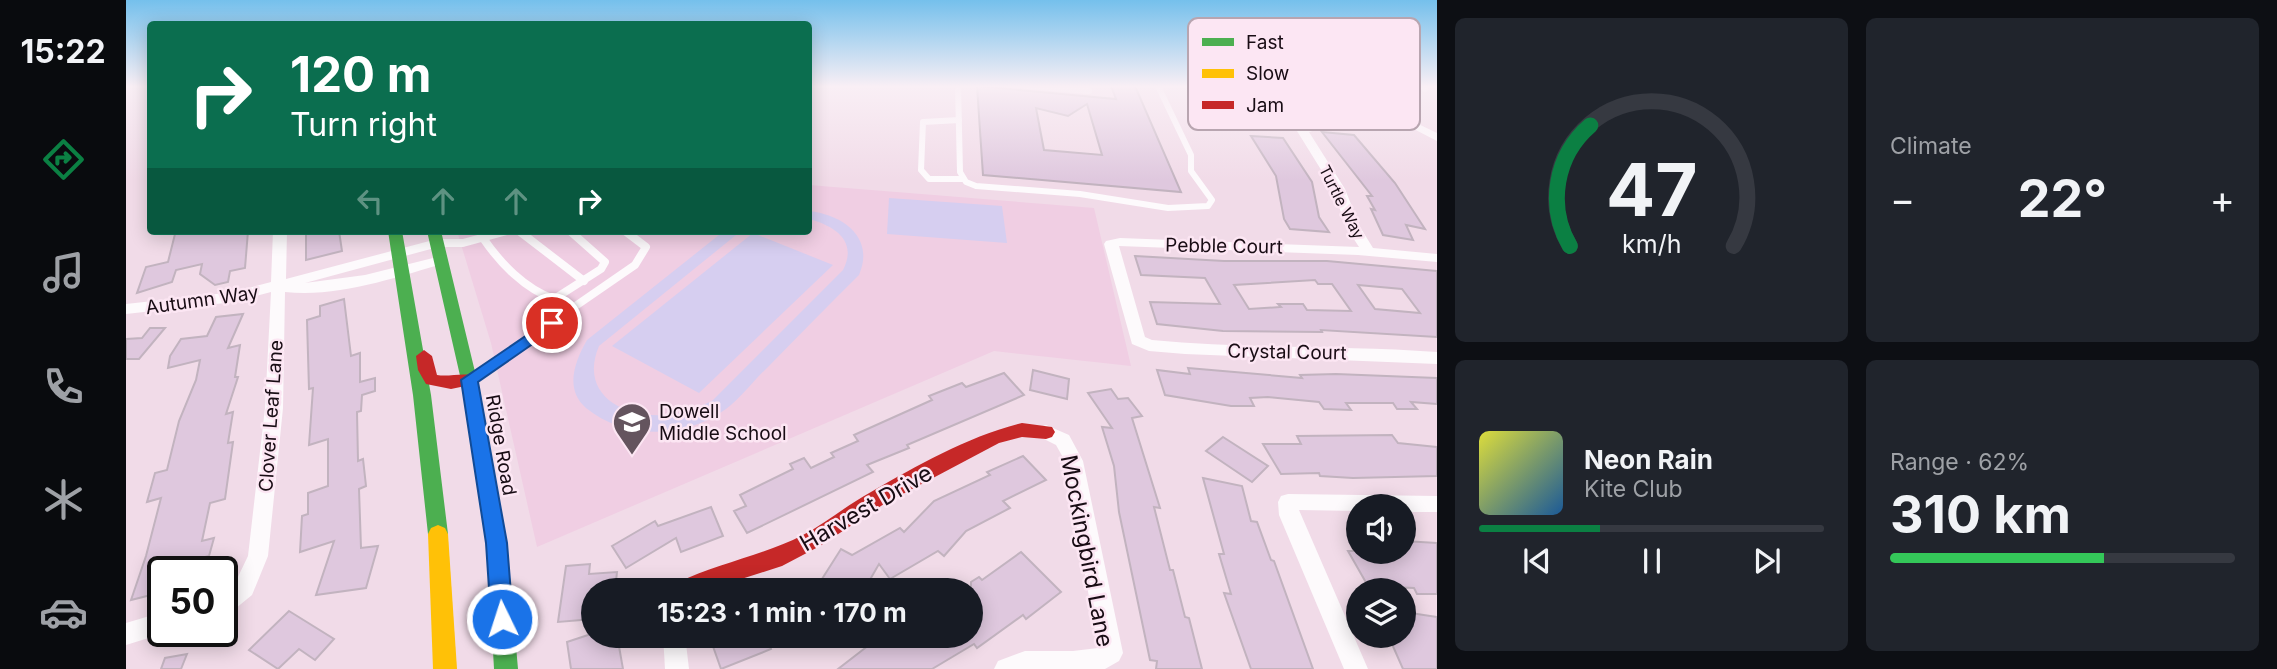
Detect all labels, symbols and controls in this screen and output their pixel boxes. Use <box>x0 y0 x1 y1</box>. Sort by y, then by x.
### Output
legend <box>1188 18 1420 130</box>
text: Fast <box>1246 31 1284 54</box>
text: 15:22 <box>20 32 106 71</box>
text: 120 m <box>290 45 431 104</box>
icon: right <box>175 49 266 140</box>
text: Slow <box>1246 62 1289 85</box>
text: Jam <box>1246 94 1284 117</box>
text: Turn right <box>290 105 437 144</box>
text: Climate <box>1890 132 1972 160</box>
icon: directions <box>39 135 88 184</box>
text: 47 <box>1606 145 1697 234</box>
street label: Turtle Way <box>1315 162 1369 242</box>
text: 22° <box>2018 167 2107 230</box>
text: − <box>1890 176 1915 222</box>
text: + <box>2210 176 2235 222</box>
icon: left <box>351 182 389 220</box>
icon: ahead <box>424 182 462 220</box>
icon: ahead <box>497 182 535 220</box>
icon: right <box>570 182 608 220</box>
text: km/h <box>1622 229 1681 259</box>
street label: Pebble Court <box>1165 233 1283 259</box>
icon: music <box>39 248 88 297</box>
street label: Autumn Way <box>144 281 260 319</box>
pin <box>522 293 582 353</box>
icon: arrive <box>533 304 571 342</box>
street label: Clover Leaf Lane <box>254 339 288 493</box>
street label: Crystal Court <box>1227 339 1347 365</box>
icon: phone <box>39 362 88 411</box>
street label: Ridge Road <box>481 393 521 497</box>
place label: Dowell Middle School <box>659 400 787 445</box>
school or university icon: Dowell Middle School <box>611 401 653 456</box>
text: Neon Rain <box>1584 444 1713 475</box>
text: Range · 62% <box>1890 448 2029 476</box>
street label: Mockingbird Lane <box>1055 453 1119 649</box>
street label: Harvest Drive <box>795 459 937 557</box>
icon: climate <box>39 475 88 524</box>
text: Kite Club <box>1584 475 1683 503</box>
text: 310 km <box>1890 483 2071 546</box>
map controls <box>1346 494 1416 648</box>
button: sound <box>1346 494 1416 564</box>
icon: previous <box>1518 542 1556 580</box>
icon: pause <box>1633 542 1671 580</box>
icon: next <box>1748 542 1786 580</box>
speed limit sign: 50 <box>147 556 238 647</box>
button: layers <box>1346 578 1416 648</box>
position arrow <box>465 582 539 656</box>
icon: car <box>39 588 88 637</box>
text: 15:23 · 1 min · 170 m <box>657 597 907 628</box>

